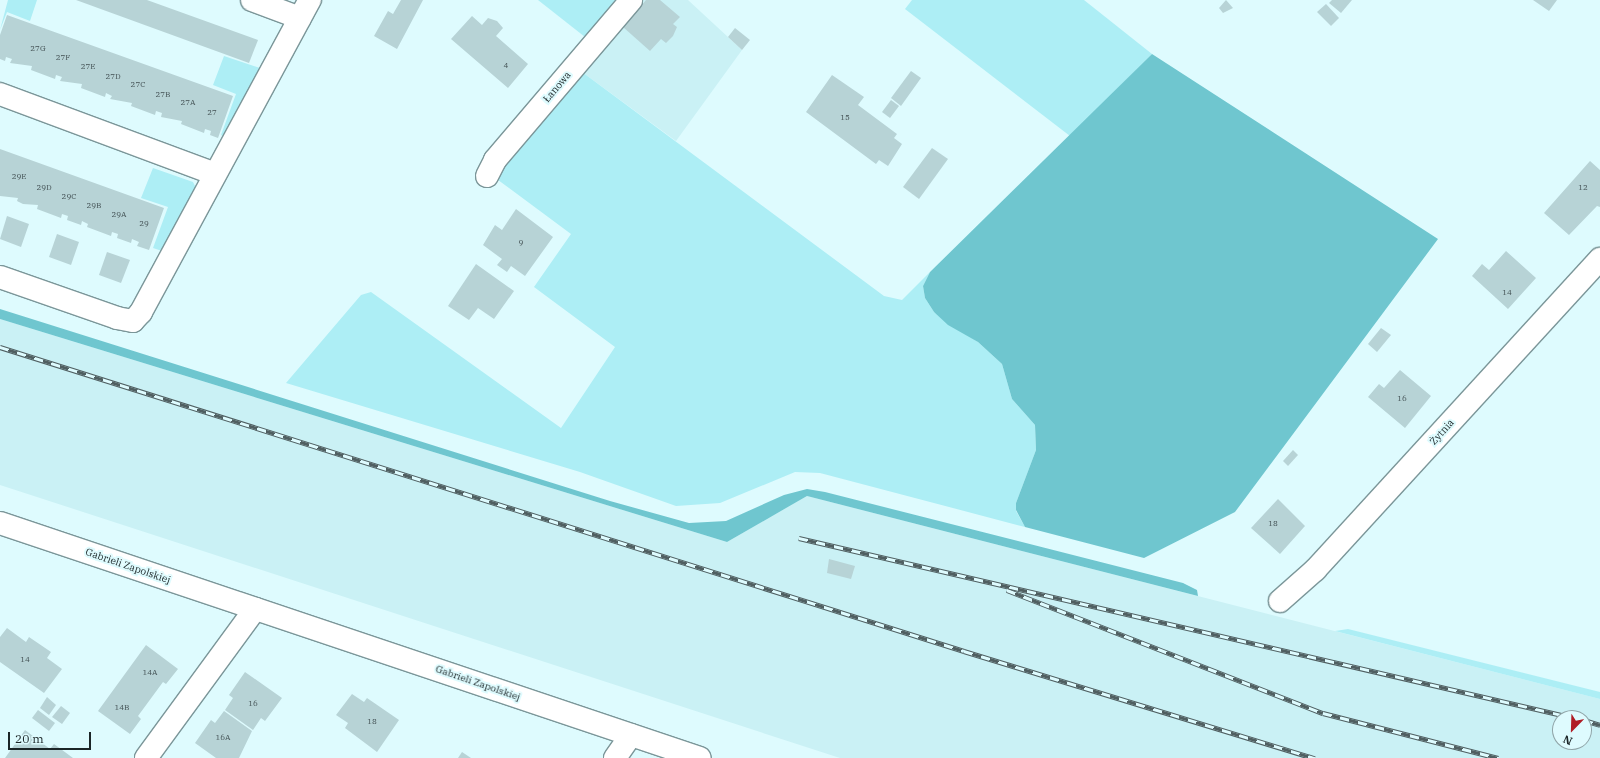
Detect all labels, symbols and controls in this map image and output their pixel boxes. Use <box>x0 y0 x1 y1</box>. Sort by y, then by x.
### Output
house number: 27G <box>30 44 46 54</box>
house number: 27F <box>56 53 70 63</box>
house number: 4 <box>504 61 508 71</box>
house number: 27E <box>81 62 95 72</box>
street label: Łanowa <box>541 69 573 105</box>
house number: 27D <box>105 72 121 82</box>
house number: 27C <box>131 80 145 90</box>
house number: 27B <box>156 90 170 100</box>
house number: 27A <box>180 98 196 108</box>
house number: 27 <box>207 108 217 118</box>
house number: 15 <box>840 113 850 123</box>
house number: 29E <box>12 172 26 182</box>
house number: 29D <box>36 183 52 193</box>
house number: 12 <box>1578 183 1588 193</box>
house number: 29C <box>62 192 76 202</box>
house number: 29B <box>87 201 101 211</box>
house number: 29A <box>111 210 127 220</box>
house number: 29 <box>139 219 149 229</box>
house number: 9 <box>519 238 523 248</box>
house number: 14 <box>1502 288 1512 298</box>
house number: 16 <box>1397 394 1407 404</box>
street label: Żytnia <box>1427 417 1457 447</box>
house number: 18 <box>1268 519 1278 529</box>
street label: Gabrieli Zapolskiej <box>84 546 172 586</box>
house number: 14 <box>20 655 30 665</box>
street label: Gabrieli Zapolskiej <box>434 663 522 703</box>
house number: 14A <box>142 668 158 678</box>
house number: 16 <box>248 699 258 709</box>
house number: 14B <box>115 703 129 713</box>
north arrow <box>1552 710 1592 750</box>
house number: 18 <box>367 717 377 727</box>
scale bar <box>10 724 93 750</box>
text: 20 m <box>15 731 44 746</box>
text: N <box>1561 732 1574 748</box>
house number: 16A <box>215 733 231 743</box>

